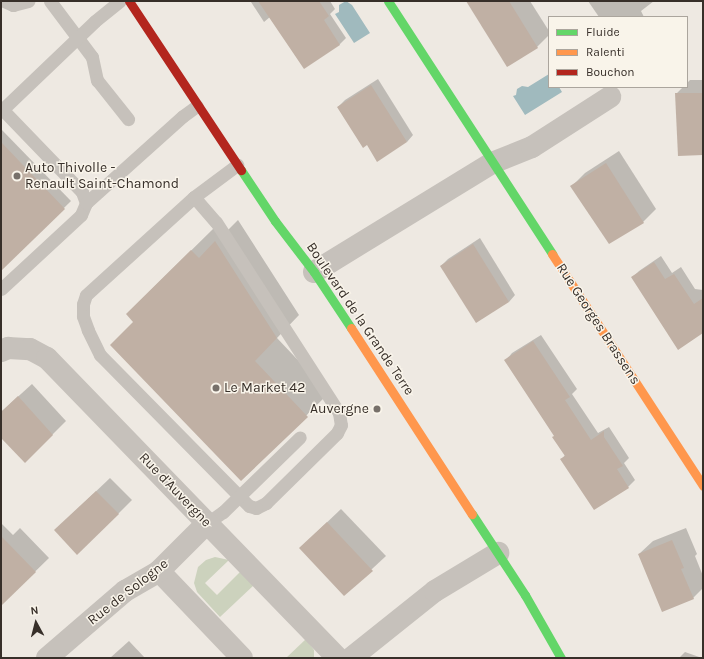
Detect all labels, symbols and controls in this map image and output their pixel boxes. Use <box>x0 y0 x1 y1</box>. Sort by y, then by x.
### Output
legend <box>548 16 688 88</box>
text: Fluide <box>586 25 620 39</box>
text: Ralenti <box>586 45 625 59</box>
text: Bouchon <box>586 65 635 79</box>
place label: Auto Thivolle - Renault Saint-Chamond <box>25 160 179 192</box>
marker: Auto Thivolle - Renault Saint-Chamond <box>12 171 22 181</box>
street label: Boulevard de la Grande Terre <box>303 239 417 399</box>
street label: Rue Georges Brassens <box>553 260 643 388</box>
place label: Le Market 42 <box>224 380 305 396</box>
marker: Le Market 42 <box>211 383 221 393</box>
place label: Auvergne <box>310 401 369 417</box>
marker: Auvergne <box>372 404 382 414</box>
street label: Rue d'Auvergne <box>135 449 215 531</box>
street label: Rue de Sologne <box>84 555 172 629</box>
north arrow <box>16 603 56 643</box>
text: N <box>30 604 39 618</box>

